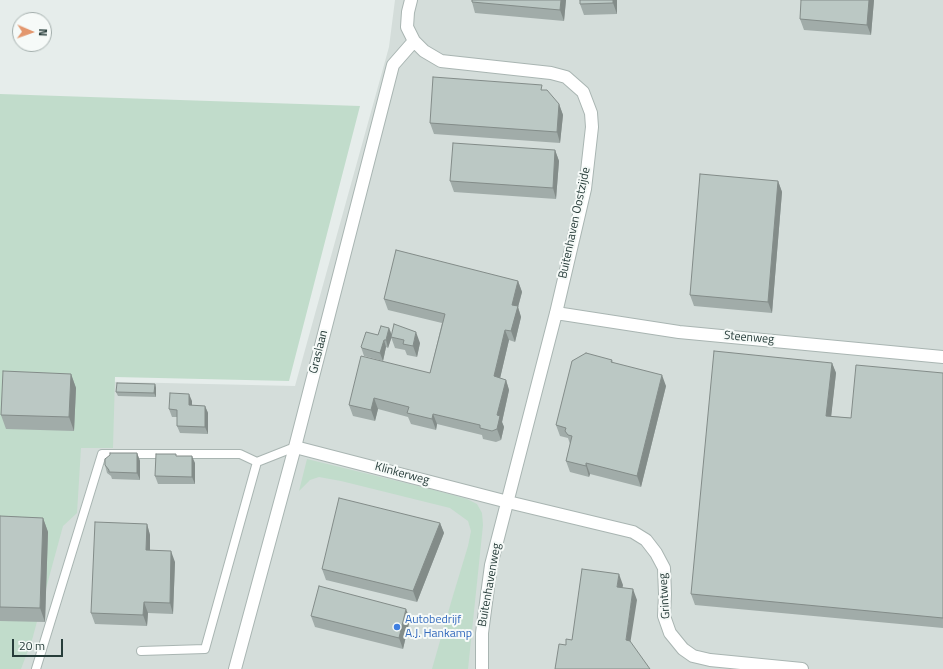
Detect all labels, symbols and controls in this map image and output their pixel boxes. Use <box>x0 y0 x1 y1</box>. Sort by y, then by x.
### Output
north arrow <box>12 12 52 52</box>
text: N <box>35 28 51 36</box>
street label: Buitenhaven Oostzijde <box>556 166 594 280</box>
street label: Graslaan <box>307 329 331 375</box>
street label: Steenweg <box>723 329 775 347</box>
street label: Klinkerweg <box>373 460 431 488</box>
street label: Buitenhavenweg <box>476 542 504 628</box>
street label: Grintweg <box>656 573 674 619</box>
place label: Autobedrijf A.J. Hankamp <box>405 613 472 641</box>
marker: Autobedrijf A.J. Hankamp <box>392 622 402 632</box>
scale bar <box>14 631 65 657</box>
text: 20 m <box>19 636 45 655</box>

